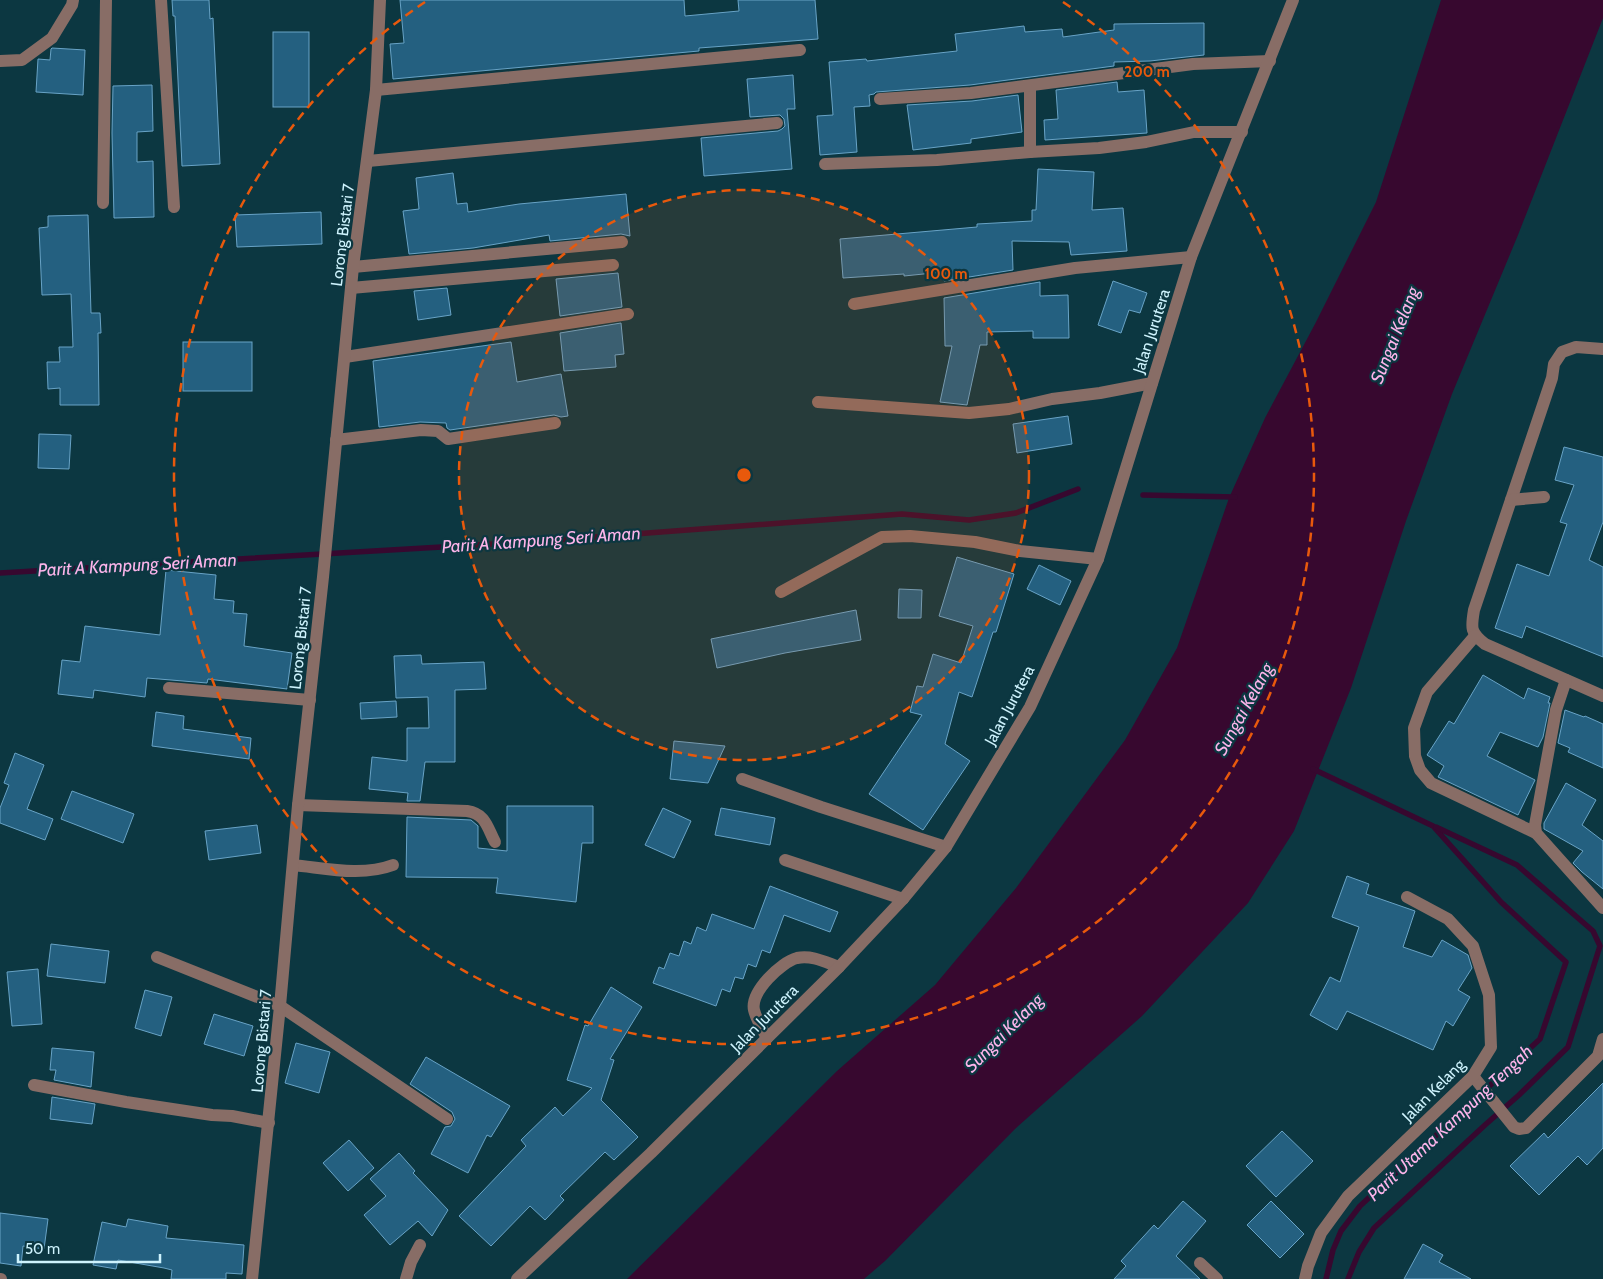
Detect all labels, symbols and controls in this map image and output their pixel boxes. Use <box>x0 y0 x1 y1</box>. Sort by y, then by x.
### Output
text: 200 m <box>1124 63 1170 81</box>
street label: Lorong Bistari 7 <box>327 183 358 288</box>
text: 100 m <box>924 265 968 283</box>
water label: Sungai Kelang <box>1366 283 1425 387</box>
street label: Jalan Jurutera <box>1129 286 1174 377</box>
centre of rings <box>735 466 753 484</box>
water label: Parit A Kampung Seri Aman <box>441 522 641 558</box>
water label: Parit A Kampung Seri Aman <box>37 549 237 581</box>
street label: Lorong Bistari 7 <box>286 586 315 690</box>
water label: Sungai Kelang <box>1210 658 1279 759</box>
street label: Jalan Jurutera <box>980 662 1039 749</box>
street label: Jalan Jurutera <box>726 980 802 1057</box>
street label: Lorong Bistari 7 <box>248 989 275 1093</box>
water label: Sungai Kelang <box>960 989 1048 1077</box>
water label: Parit Utama Kampung Tengah <box>1363 1040 1537 1206</box>
street label: Jalan Kelang <box>1397 1054 1469 1126</box>
scale bar <box>18 1232 160 1264</box>
text: 50 m <box>25 1240 60 1258</box>

